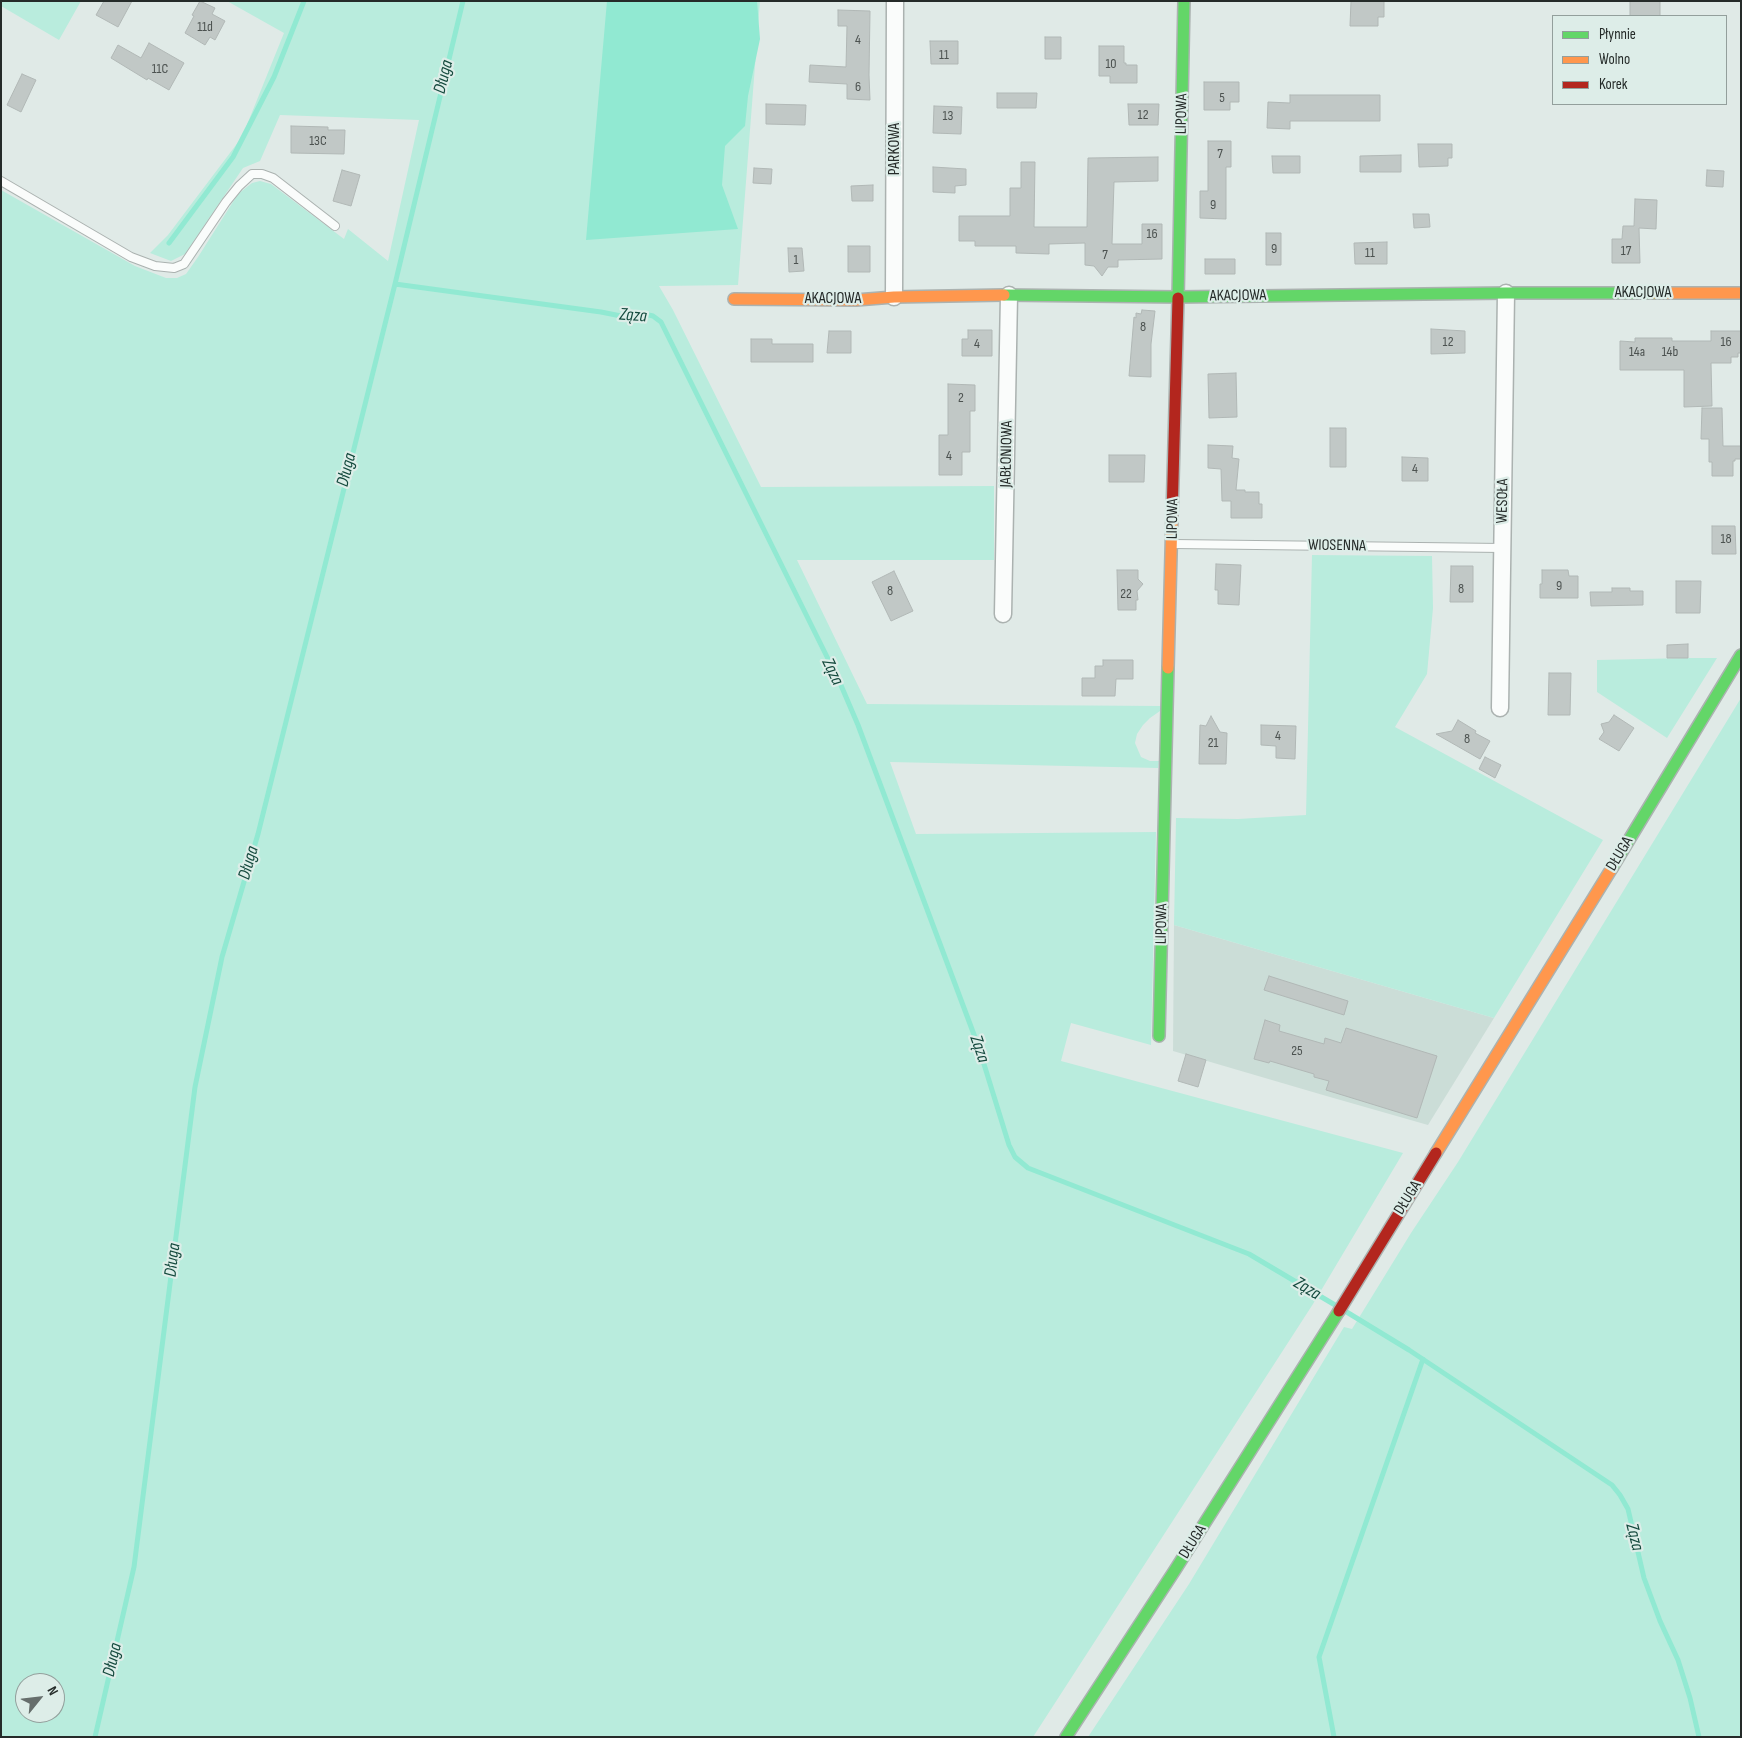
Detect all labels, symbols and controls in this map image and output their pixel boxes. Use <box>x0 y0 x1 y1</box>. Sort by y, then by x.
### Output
legend <box>1552 15 1727 105</box>
house number: 11d <box>197 19 213 35</box>
text: Płynnie <box>1599 25 1636 44</box>
house number: 4 <box>855 32 861 48</box>
house number: 11 <box>939 47 949 63</box>
text: Wolno <box>1599 50 1630 69</box>
house number: 10 <box>1105 56 1117 72</box>
water label: Długa <box>429 58 459 96</box>
house number: 11C <box>152 61 168 77</box>
text: Korek <box>1599 75 1628 94</box>
house number: 6 <box>855 79 861 95</box>
house number: 5 <box>1219 90 1225 106</box>
street label: LIPOWA <box>1172 94 1192 134</box>
house number: 12 <box>1138 107 1148 123</box>
house number: 13 <box>943 108 953 124</box>
street label: PARKOWA <box>885 123 905 175</box>
house number: 13C <box>309 133 327 149</box>
house number: 7 <box>1217 146 1223 162</box>
house number: 9 <box>1210 197 1216 213</box>
house number: 16 <box>1146 226 1158 242</box>
house number: 9 <box>1271 241 1277 257</box>
house number: 17 <box>1621 243 1631 259</box>
house number: 11 <box>1365 245 1375 261</box>
house number: 7 <box>1102 247 1108 263</box>
house number: 1 <box>794 252 798 268</box>
street label: AKACJOWA <box>1615 283 1671 303</box>
street label: AKACJOWA <box>1210 286 1266 306</box>
street label: AKACJOWA <box>805 289 861 309</box>
water label: Ząza <box>618 304 648 328</box>
house number: 8 <box>1140 319 1146 335</box>
house number: 12 <box>1443 334 1453 350</box>
house number: 16 <box>1720 334 1732 350</box>
house number: 4 <box>974 336 980 352</box>
house number: 14a <box>1629 344 1645 360</box>
house number: 14b <box>1662 344 1678 360</box>
house number: 2 <box>958 390 964 406</box>
street label: JABŁONIOWA <box>997 420 1017 488</box>
house number: 4 <box>946 448 952 464</box>
water label: Długa <box>332 451 362 489</box>
house number: 4 <box>1412 461 1418 477</box>
street label: WESOŁA <box>1493 479 1513 523</box>
street label: LIPOWA <box>1163 499 1183 539</box>
house number: 18 <box>1720 531 1732 547</box>
street label: WIOSENNA <box>1308 536 1366 556</box>
house number: 9 <box>1556 578 1562 594</box>
house number: 8 <box>1458 581 1464 597</box>
house number: 8 <box>887 583 893 599</box>
house number: 22 <box>1120 586 1132 602</box>
water label: Ząza <box>816 655 848 689</box>
house number: 4 <box>1275 728 1281 744</box>
house number: 8 <box>1464 731 1470 747</box>
house number: 21 <box>1208 735 1218 751</box>
street label: DŁUGA <box>1602 833 1638 875</box>
water label: Długa <box>234 844 264 882</box>
street label: LIPOWA <box>1152 904 1172 944</box>
water label: Ząza <box>964 1032 994 1066</box>
house number: 25 <box>1291 1043 1303 1059</box>
street label: DŁUGA <box>1390 1178 1426 1218</box>
water label: Długa <box>160 1242 186 1278</box>
water label: Ząza <box>1290 1273 1324 1305</box>
water label: Ząza <box>1620 1521 1648 1553</box>
street label: DŁUGA <box>1175 1522 1211 1562</box>
water label: Długa <box>99 1641 127 1679</box>
north arrow <box>15 1673 65 1723</box>
text: N <box>43 1684 62 1698</box>

